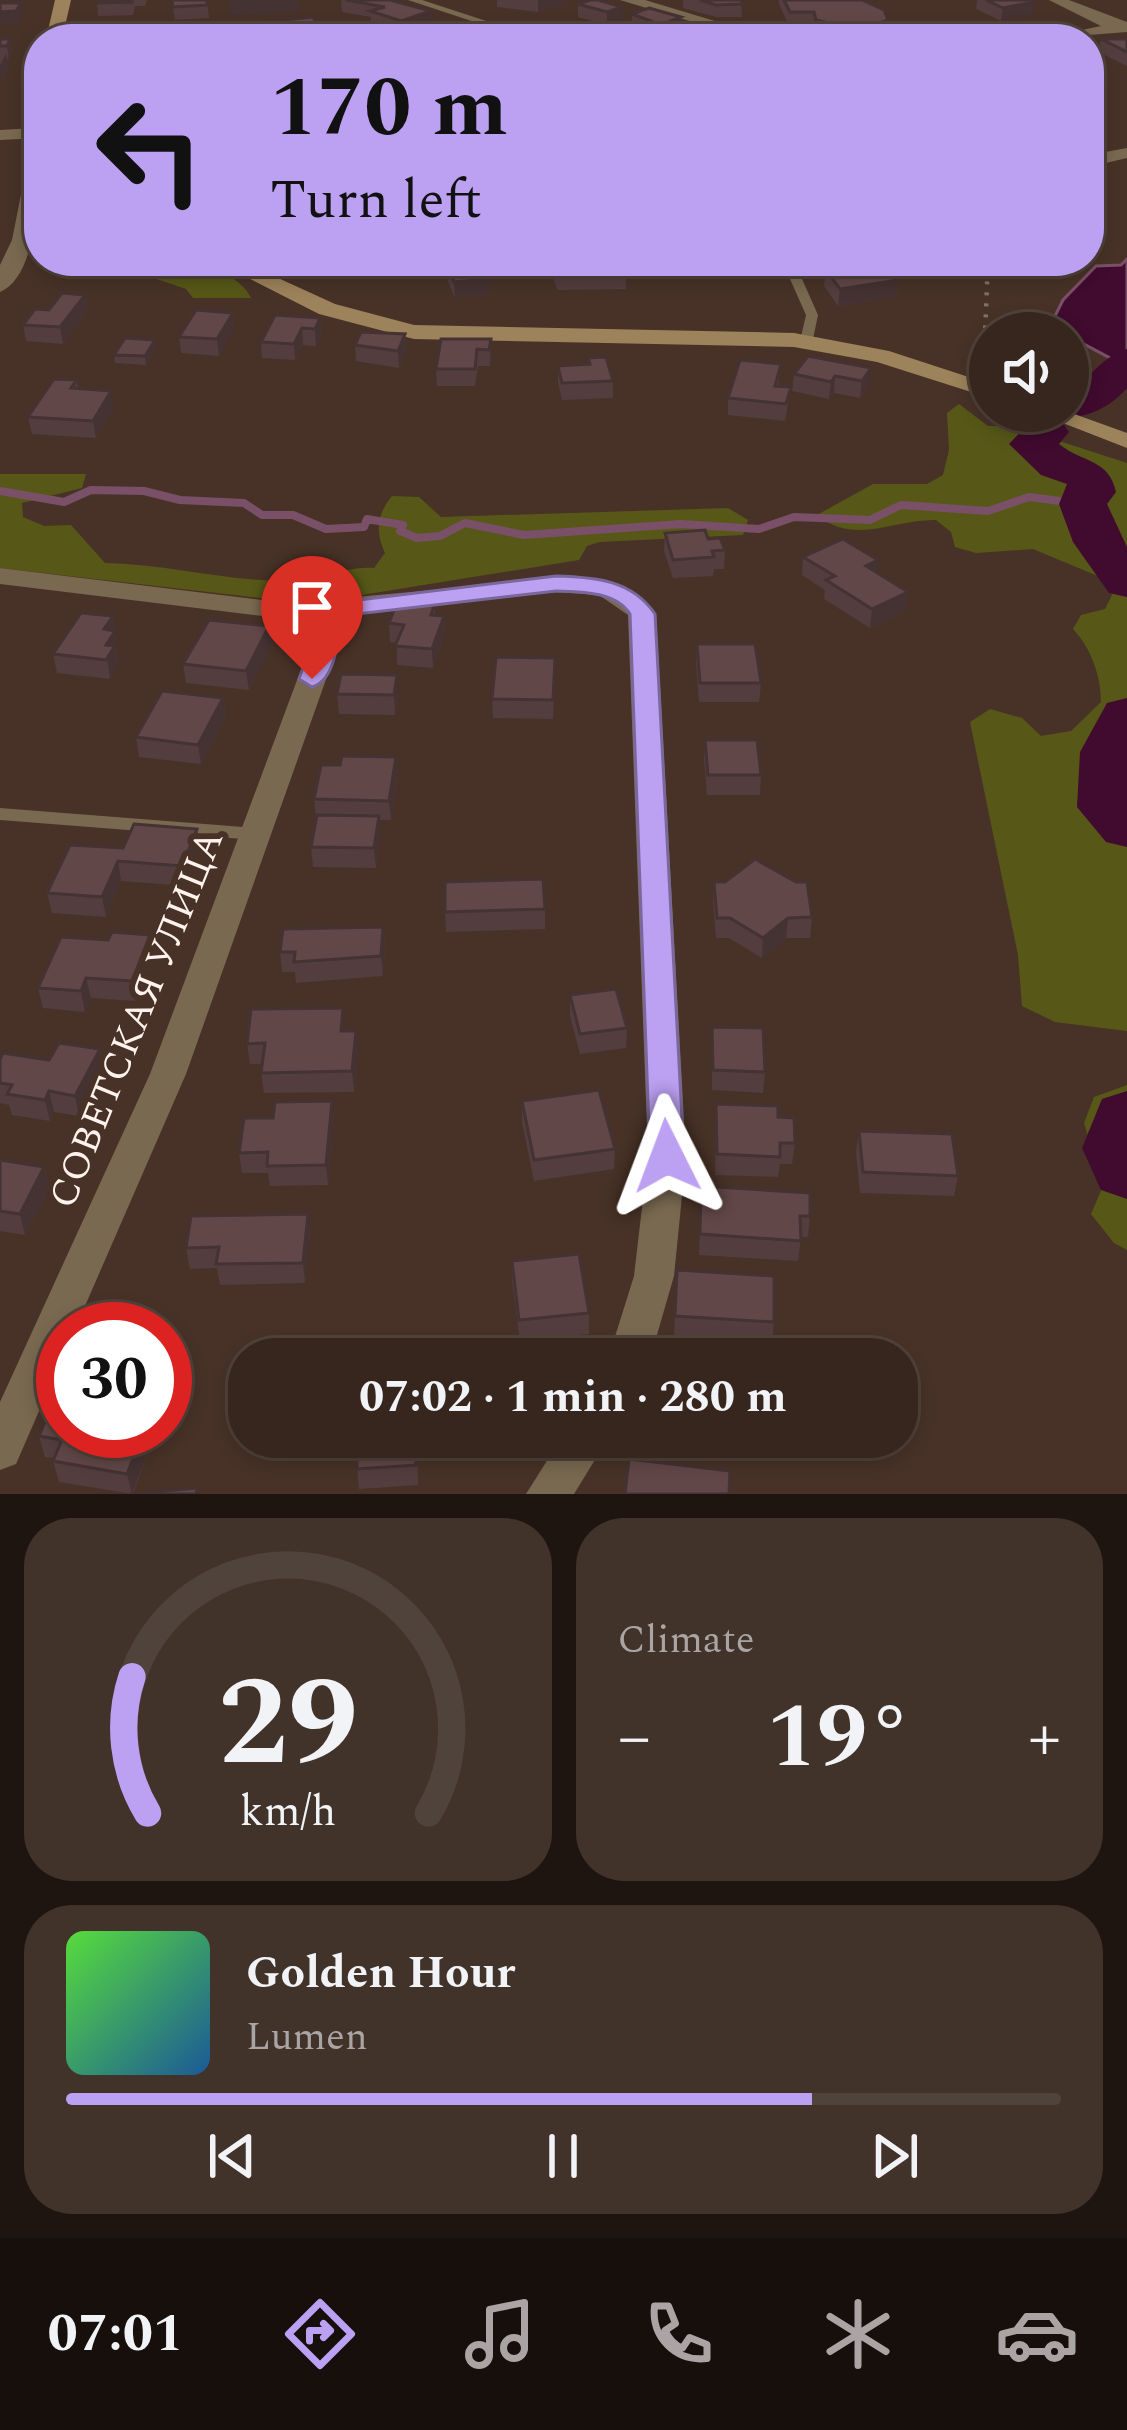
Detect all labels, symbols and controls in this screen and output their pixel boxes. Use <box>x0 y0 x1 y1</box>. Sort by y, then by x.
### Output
text: 170 m <box>270 45 508 173</box>
icon: left <box>72 72 228 228</box>
text: Turn left <box>270 160 482 242</box>
map controls <box>969 312 1089 432</box>
button: sound <box>969 312 1089 432</box>
pin <box>261 556 363 679</box>
icon: arrive <box>279 574 345 640</box>
street label: СОВЕТСКАЯ УЛИЦА <box>34 821 240 1217</box>
position arrow <box>604 1093 730 1219</box>
speed limit sign: 30 <box>36 1302 192 1458</box>
text: 07:02 · 1 min · 280 m <box>359 1363 787 1432</box>
text: Climate <box>618 1611 755 1670</box>
text: 29 <box>218 1630 358 1820</box>
text: 19° <box>766 1670 912 1807</box>
text: − <box>618 1688 651 1789</box>
text: + <box>1028 1688 1061 1789</box>
text: km/h <box>239 1779 336 1844</box>
text: Golden Hour <box>246 1939 515 2008</box>
text: Lumen <box>246 2008 368 2067</box>
icon: previous <box>199 2123 265 2189</box>
icon: pause <box>530 2123 596 2189</box>
icon: next <box>862 2123 928 2189</box>
icon: directions <box>278 2292 362 2376</box>
icon: music <box>458 2292 542 2376</box>
icon: phone <box>637 2292 721 2376</box>
icon: climate <box>816 2292 900 2376</box>
icon: car <box>995 2292 1079 2376</box>
text: 07:01 <box>48 2293 183 2375</box>

